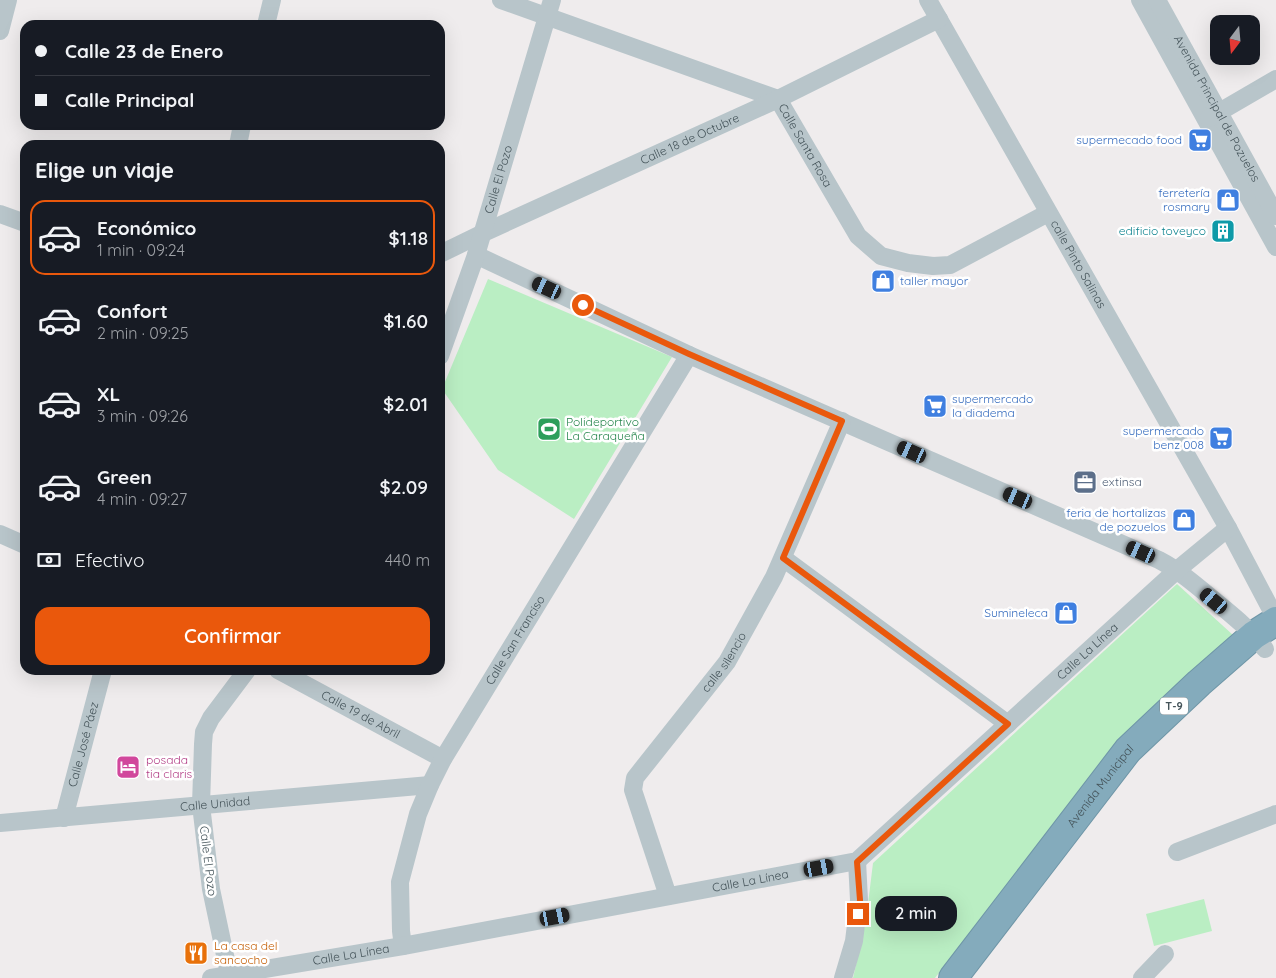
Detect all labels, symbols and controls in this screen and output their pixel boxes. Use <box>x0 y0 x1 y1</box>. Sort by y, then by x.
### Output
north arrow <box>1210 15 1260 65</box>
map controls <box>1210 15 1260 65</box>
street label: Avenida Principal de Pozuelos <box>1171 32 1264 185</box>
text: Calle 23 de Enero <box>65 39 223 63</box>
text: Calle Principal <box>65 88 194 112</box>
street label: Calle Santa Rosa <box>775 101 836 190</box>
street label: Calle 18 de Octubre <box>638 110 742 168</box>
supermarket icon: supermecado food <box>1187 127 1213 153</box>
place label: supermecado food <box>1076 132 1182 147</box>
street label: Calle El Pozo <box>481 143 515 215</box>
text: Elige un viaje <box>35 156 174 184</box>
place label: ferretería rosmary <box>1158 185 1210 214</box>
shop icon: ferretería rosmary <box>1215 187 1241 213</box>
icon: car <box>37 215 82 260</box>
text: Económico <box>97 216 196 240</box>
street label: calle Pinto Salinas <box>1048 217 1110 311</box>
building icon: edificio toveyco <box>1210 218 1236 244</box>
place label: edificio toveyco <box>1119 223 1206 238</box>
text: $1.18 <box>389 226 428 250</box>
text: 1 min · 09:24 <box>97 240 185 260</box>
shop icon: taller mayor <box>870 268 896 294</box>
place label: taller mayor <box>900 273 969 288</box>
car <box>530 275 563 301</box>
route start <box>572 294 594 316</box>
icon: car <box>37 298 82 343</box>
text: Confort <box>97 299 168 323</box>
text: $1.60 <box>383 309 428 333</box>
text: 2 min · 09:25 <box>97 323 188 343</box>
icon: car <box>37 381 82 426</box>
text: XL <box>97 382 120 406</box>
place label: supermercado la diadema <box>952 391 1033 420</box>
text: $2.01 <box>383 392 428 416</box>
supermarket icon: supermercado la diadema <box>922 393 948 419</box>
text: 3 min · 09:26 <box>97 406 188 426</box>
place label: Polideportivo La Caraqueña <box>566 414 645 443</box>
sports icon: Polideportivo La Caraqueña <box>536 416 562 442</box>
place label: supermercado benz 008 <box>1123 423 1204 452</box>
supermarket icon: supermercado benz 008 <box>1208 425 1234 451</box>
car <box>895 439 928 465</box>
icon: car <box>37 464 82 509</box>
text: Green <box>97 465 152 489</box>
office icon: extinsa <box>1072 469 1098 495</box>
place label: extinsa <box>1102 474 1142 489</box>
text: $2.09 <box>380 475 428 499</box>
car <box>1001 485 1034 511</box>
text: 4 min · 09:27 <box>97 489 187 509</box>
place label: feria de hortalizas de pozuelos <box>1066 505 1166 534</box>
shop icon: feria de hortalizas de pozuelos <box>1171 507 1197 533</box>
car <box>1124 539 1157 565</box>
icon: cash <box>35 546 63 574</box>
text: Efectivo <box>75 548 144 572</box>
text: 440 m <box>385 550 430 570</box>
car <box>1197 586 1230 616</box>
street label: Calle San Franciso <box>482 593 548 687</box>
shop icon: Sumineleca <box>1053 600 1079 626</box>
place label: Sumineleca <box>984 605 1048 620</box>
button: Confirmar <box>35 607 430 665</box>
street label: Calle La Línea <box>1053 619 1121 683</box>
street label: calle silencio <box>698 629 749 695</box>
street label: Calle 19 de Abril <box>319 687 403 742</box>
road number: T-9 <box>1160 698 1188 714</box>
street label: Calle José Páez <box>65 700 101 789</box>
street label: Avenida Municipal <box>1063 741 1136 830</box>
place label: posada tia claris <box>146 752 193 781</box>
hotel icon: posada tia claris <box>115 754 141 780</box>
street label: Calle Unidad <box>179 793 251 814</box>
street label: Calle El Pozo <box>197 825 220 897</box>
car <box>802 858 835 878</box>
street label: Calle La Línea <box>711 866 790 895</box>
callout: 2 min <box>876 896 958 932</box>
route end <box>847 903 869 925</box>
text: 2 min <box>895 903 937 923</box>
car <box>538 907 571 927</box>
place label: La casa del sancocho <box>214 938 278 967</box>
restaurant icon: La casa del sancocho <box>183 940 209 966</box>
street label: Calle La Línea <box>311 940 390 968</box>

